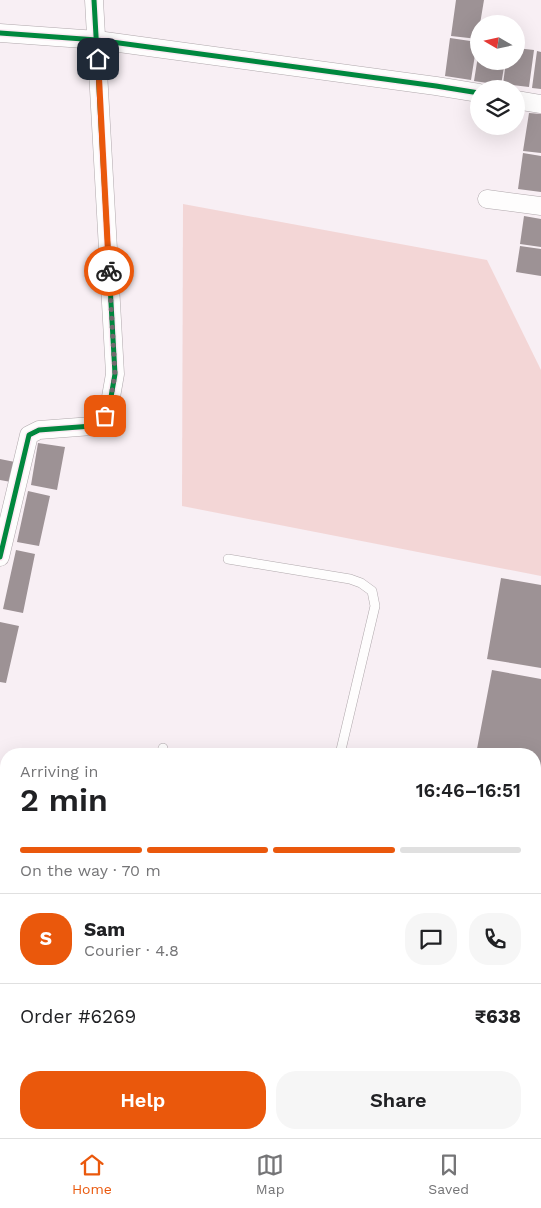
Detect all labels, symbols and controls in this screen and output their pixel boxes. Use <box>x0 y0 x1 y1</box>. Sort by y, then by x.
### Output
north arrow <box>470 15 525 70</box>
map controls <box>470 15 525 135</box>
pin <box>77 38 119 80</box>
icon: home <box>84 45 112 73</box>
button: layers <box>470 80 525 135</box>
courier <box>84 246 134 296</box>
icon: bike <box>95 257 123 285</box>
pin <box>84 395 126 437</box>
icon: bag <box>91 402 119 430</box>
text: Arriving in <box>20 762 98 781</box>
text: 16:46–16:51 <box>416 779 521 802</box>
text: 2 min <box>20 781 108 819</box>
text: On the way · 70 m <box>20 861 161 880</box>
button: chat <box>405 913 457 965</box>
button: phone <box>469 913 521 965</box>
text: Sam <box>84 918 125 941</box>
text: S <box>40 927 52 950</box>
text: Courier · 4.8 <box>84 941 179 960</box>
text: Order #6269 <box>20 1005 136 1028</box>
text: ₹638 <box>475 1005 521 1028</box>
button: Help <box>20 1071 266 1129</box>
button: Share <box>276 1071 521 1129</box>
tab: Home <box>72 1151 112 1197</box>
tab: Map <box>256 1151 284 1197</box>
tab: Saved <box>428 1151 469 1197</box>

